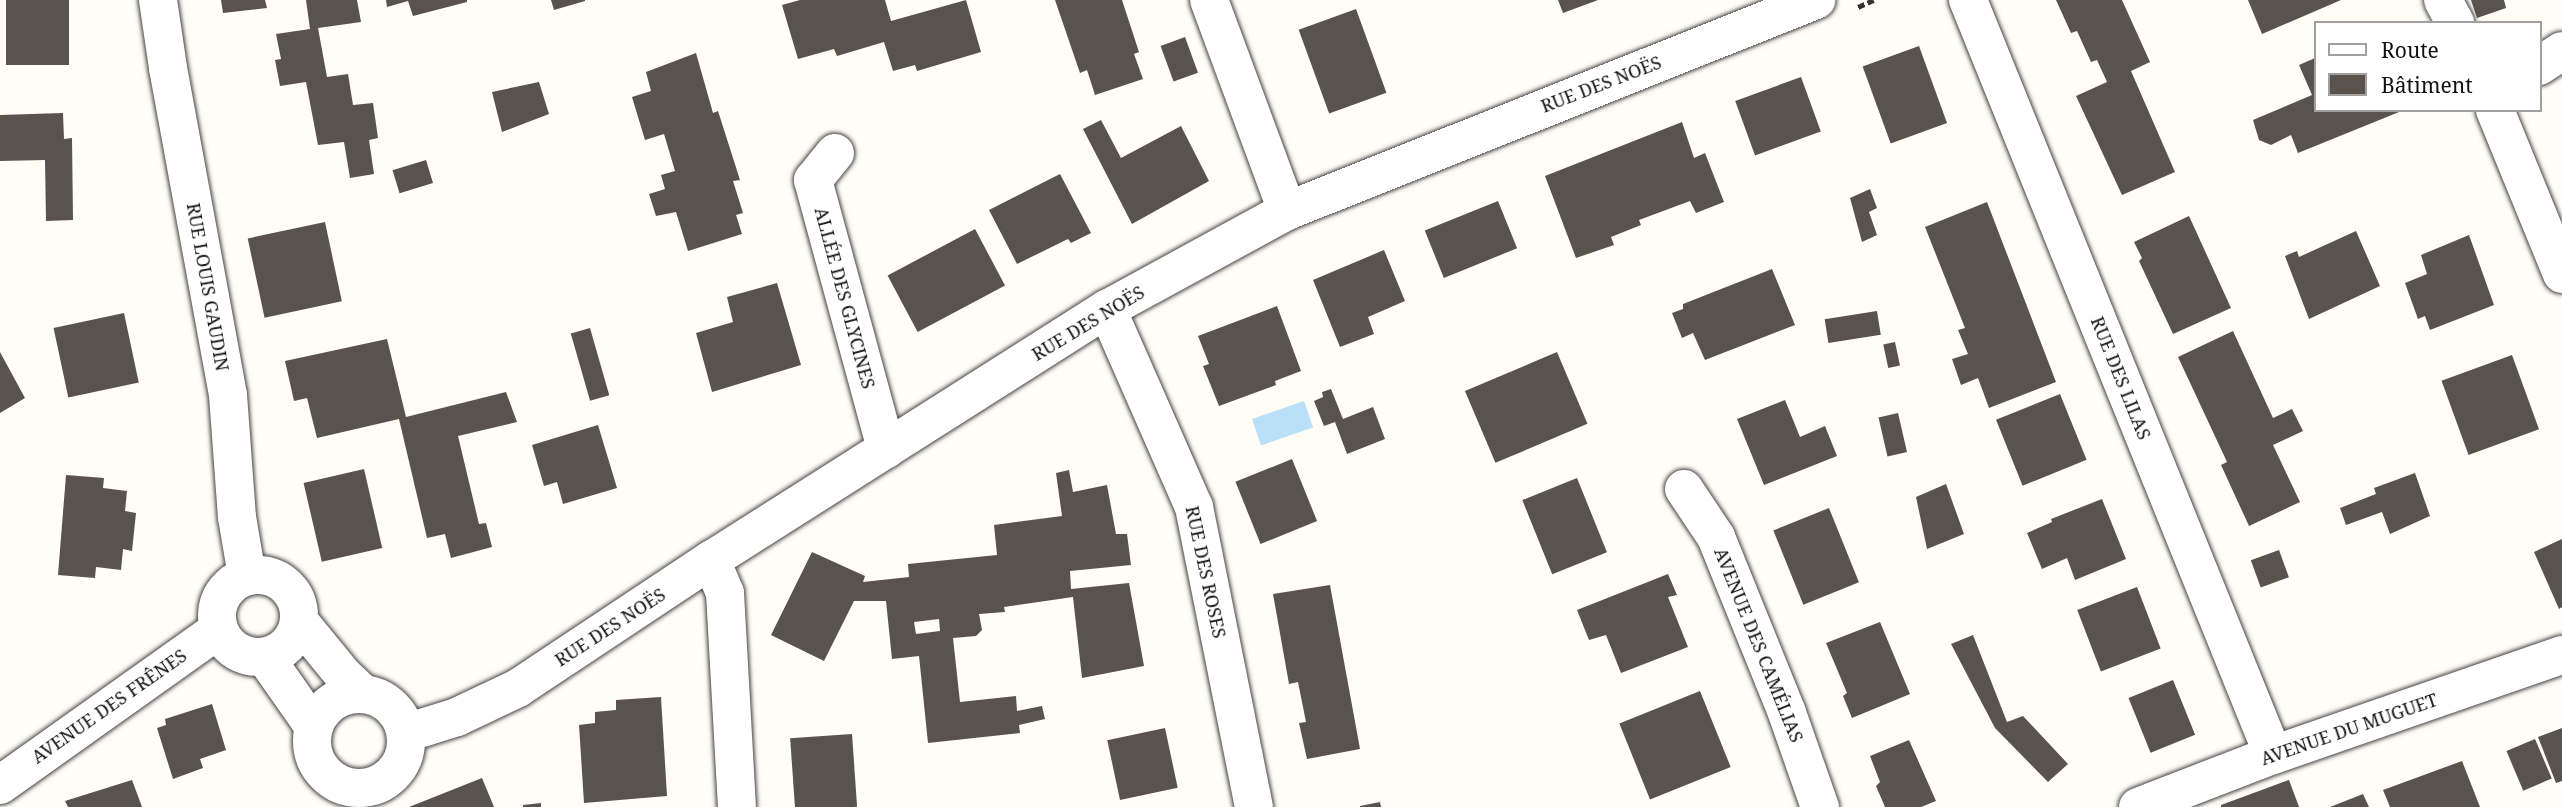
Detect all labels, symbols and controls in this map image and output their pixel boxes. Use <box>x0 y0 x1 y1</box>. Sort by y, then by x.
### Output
legend <box>2314 21 2541 112</box>
text: Route <box>2381 36 2439 64</box>
street label: RUE DES NOËS <box>1538 51 1664 117</box>
text: Bâtiment <box>2381 71 2473 99</box>
street label: RUE LOUIS GAUDIN <box>183 201 233 373</box>
street label: ALLÉE DES GLYCINES <box>810 205 880 391</box>
street label: RUE DES NOËS <box>1028 281 1148 365</box>
street label: RUE DES LILAS <box>2087 313 2155 443</box>
street label: RUE DES ROSES <box>1181 504 1231 640</box>
street label: AVENUE DES CAMÉLIAS <box>1710 544 1808 746</box>
street label: RUE DES NOËS <box>551 583 669 671</box>
street label: AVENUE DES FRÊNES <box>27 644 191 768</box>
street label: AVENUE DU MUGUET <box>2258 689 2440 769</box>

